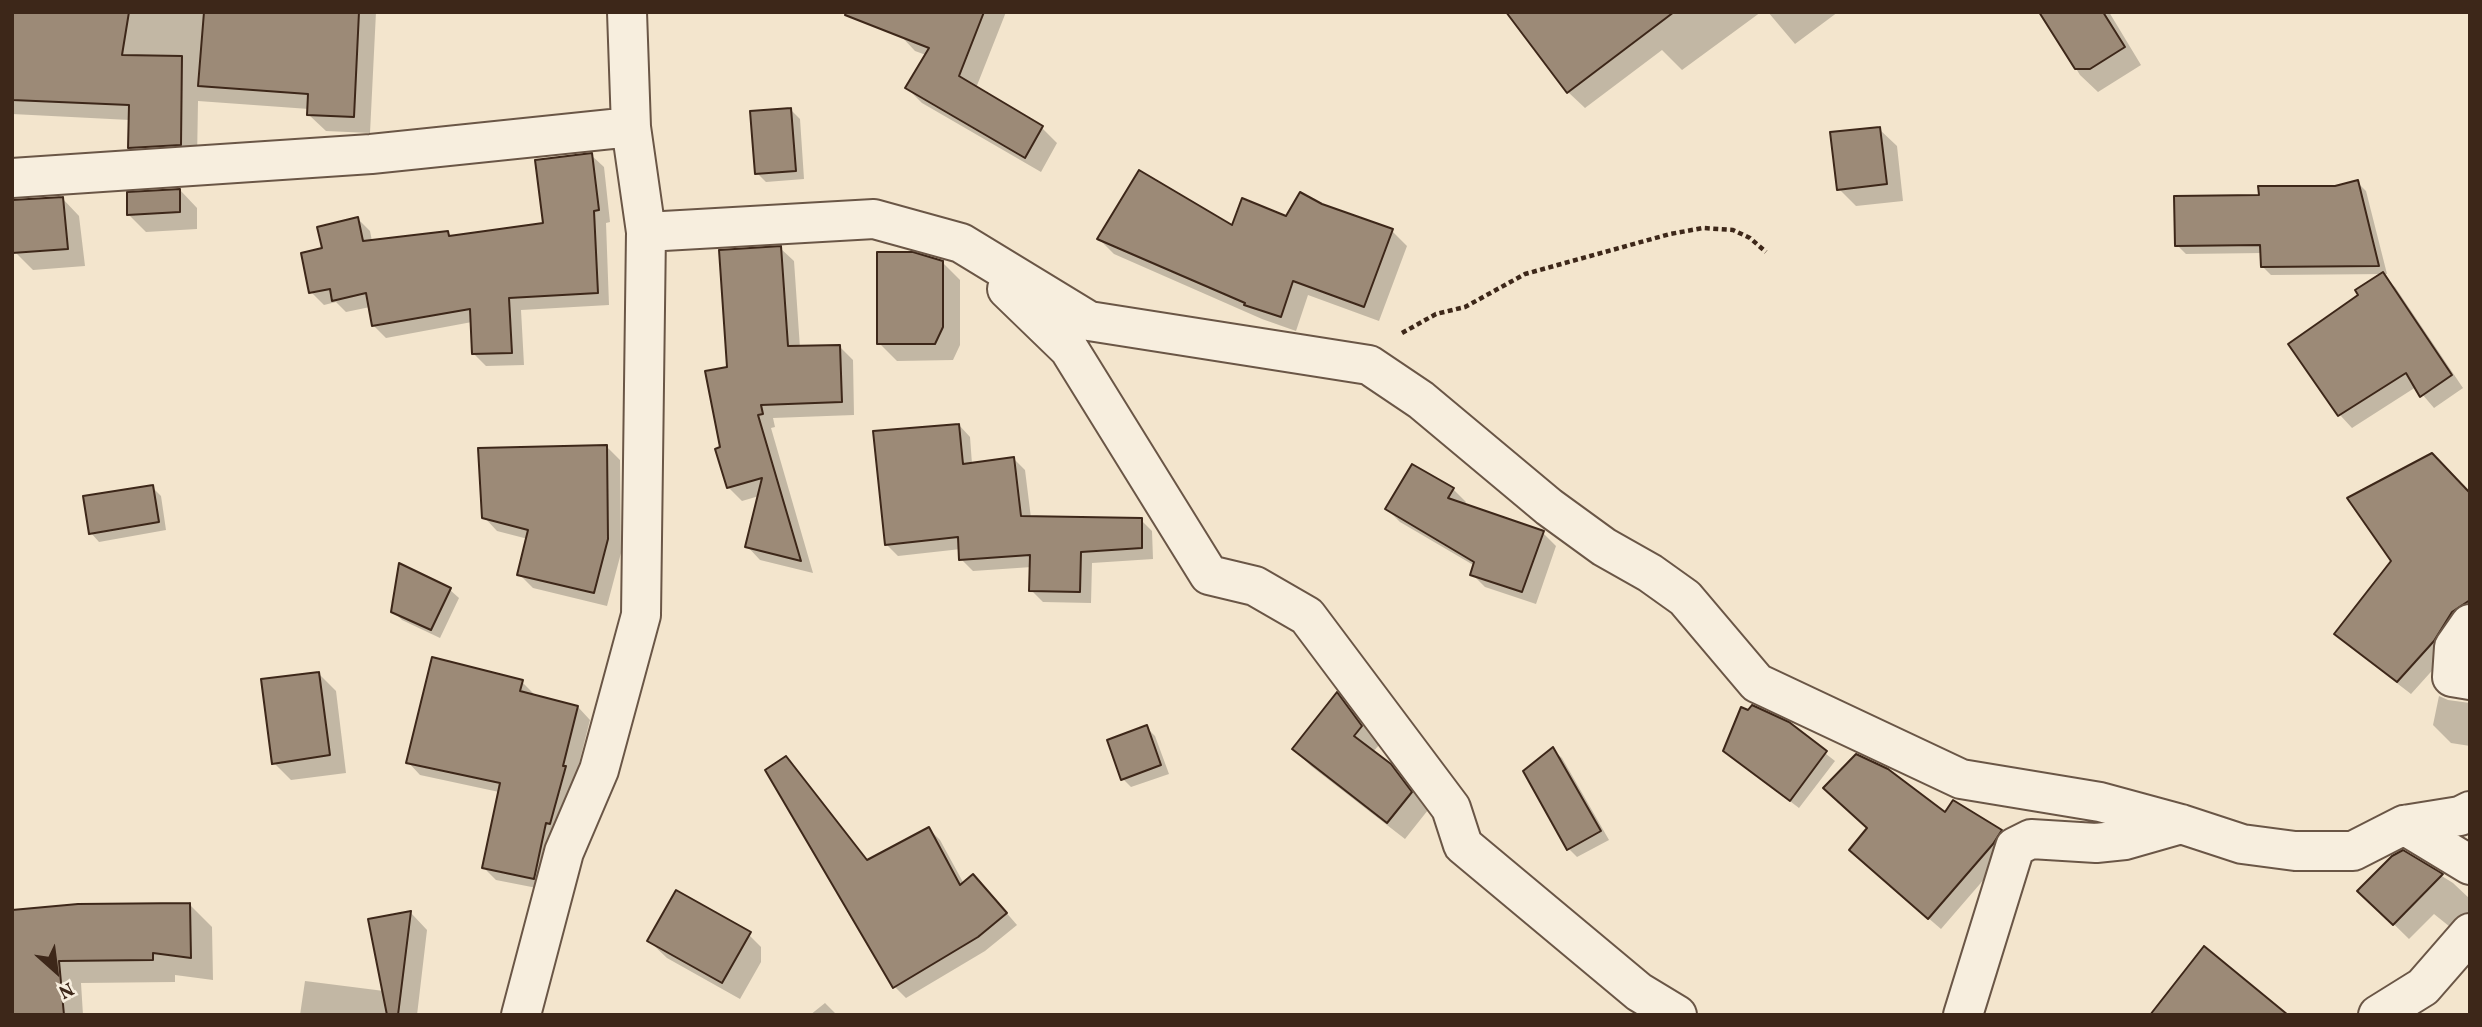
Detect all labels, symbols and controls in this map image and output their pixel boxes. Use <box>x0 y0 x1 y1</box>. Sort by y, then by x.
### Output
north arrow <box>21 936 91 1006</box>
text: N <box>54 975 78 1004</box>

